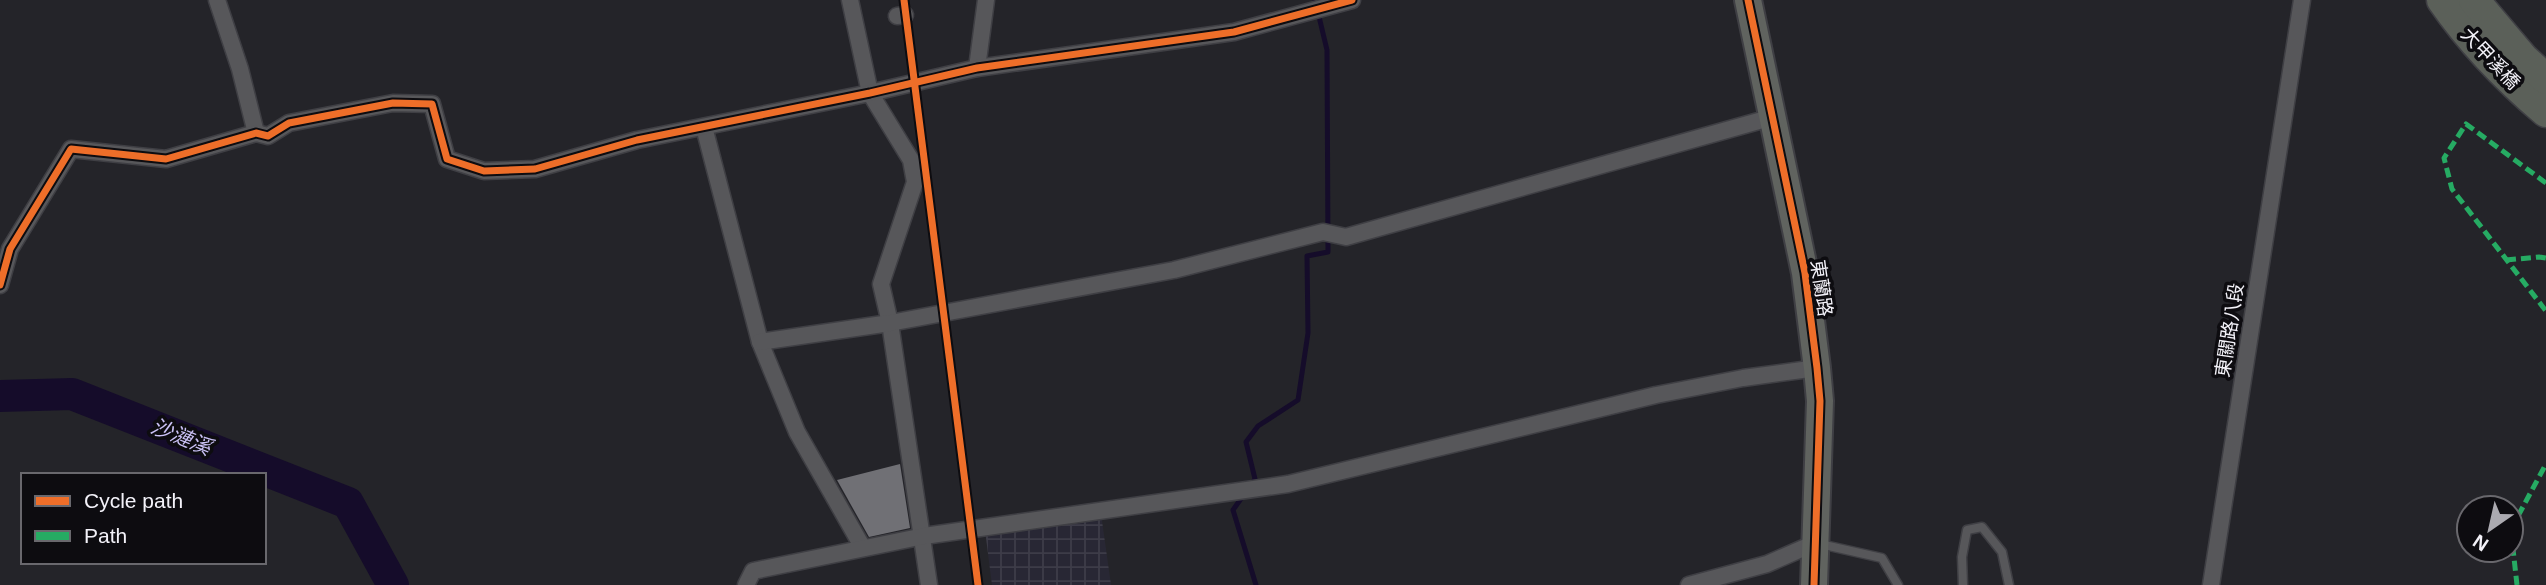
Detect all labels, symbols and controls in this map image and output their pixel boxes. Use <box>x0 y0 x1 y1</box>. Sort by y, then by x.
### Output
street label: 大甲溪橋 <box>2457 23 2524 93</box>
street label: 東蘭路 <box>1807 258 1836 318</box>
street label: 東關路八段 <box>2212 282 2247 379</box>
water label: 沙漣溪 <box>148 414 217 460</box>
legend <box>21 473 266 564</box>
text: Cycle path <box>84 489 183 512</box>
north arrow <box>2455 494 2525 564</box>
text: Path <box>84 524 127 547</box>
text: N <box>2469 530 2492 555</box>

